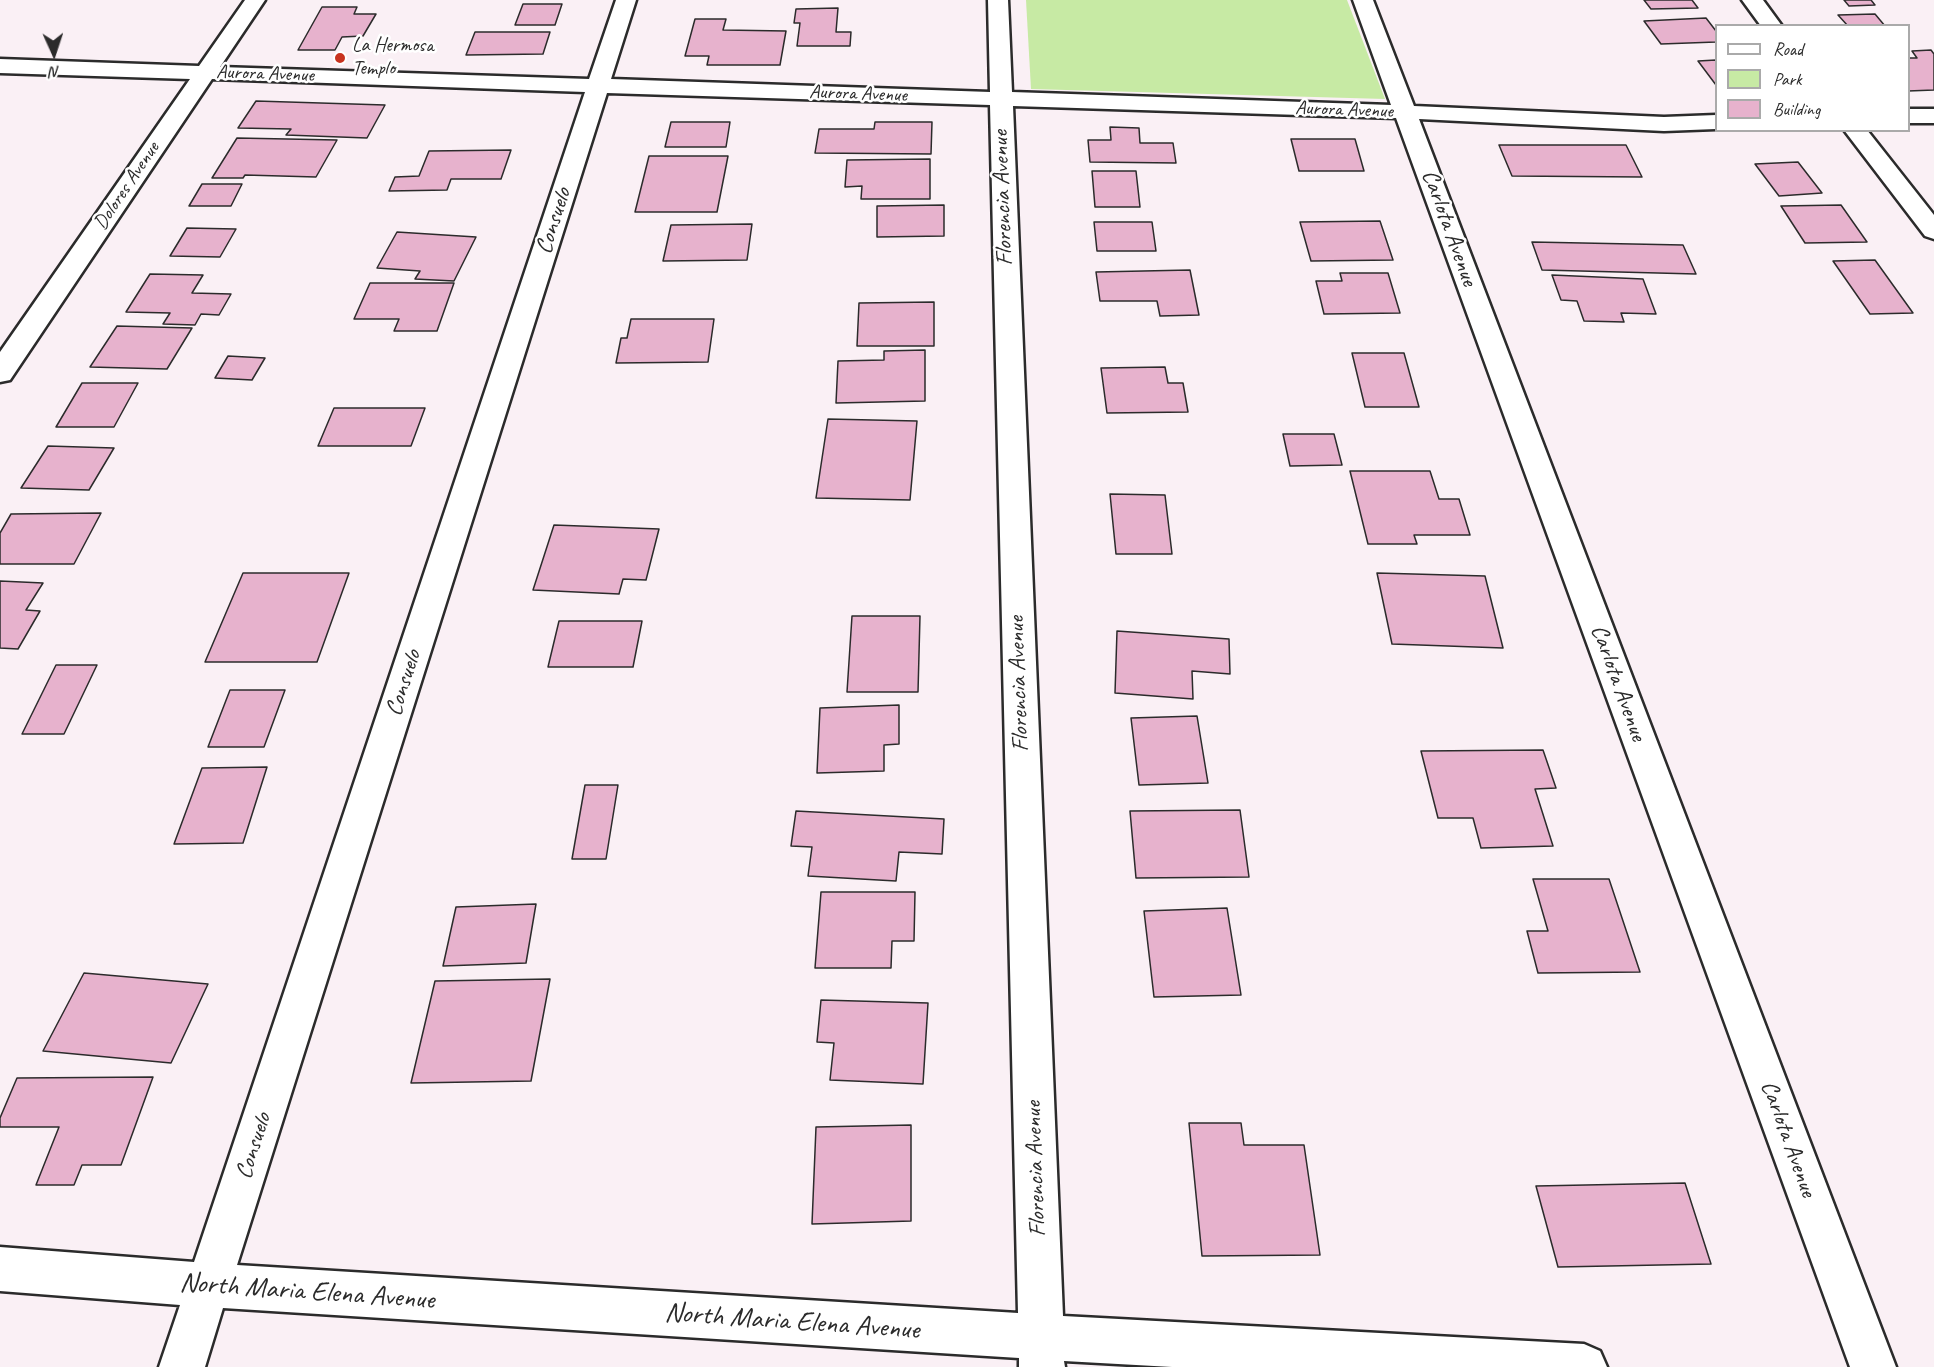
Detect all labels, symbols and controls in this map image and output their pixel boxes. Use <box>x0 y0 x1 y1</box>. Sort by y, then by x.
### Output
north arrow <box>24 24 84 84</box>
legend <box>1715 24 1910 132</box>
place label: La Hermosa Templo <box>352 34 433 81</box>
text: Road <box>1773 38 1803 60</box>
marker: La Hermosa Templo <box>333 51 347 65</box>
street label: Aurora Avenue <box>216 60 314 88</box>
text: N <box>49 62 60 82</box>
text: Park <box>1773 68 1802 90</box>
street label: Aurora Avenue <box>809 80 907 108</box>
street label: Aurora Avenue <box>1295 96 1393 124</box>
text: Building <box>1773 98 1820 120</box>
street label: Florencia Avenue <box>986 130 1020 266</box>
street label: Dolores Avenue <box>89 138 165 234</box>
street label: Carlota Avenue <box>1415 166 1483 290</box>
street label: Consuelo <box>530 184 578 258</box>
street label: Florencia Avenue <box>1002 616 1036 752</box>
street label: Carlota Avenue <box>1584 621 1652 745</box>
street label: Consuelo <box>380 646 428 720</box>
street label: Carlota Avenue <box>1754 1077 1822 1201</box>
street label: Florencia Avenue <box>1019 1101 1053 1237</box>
street label: Consuelo <box>230 1109 278 1183</box>
street label: North Maria Elena Avenue <box>179 1266 435 1318</box>
street label: North Maria Elena Avenue <box>664 1296 920 1348</box>

